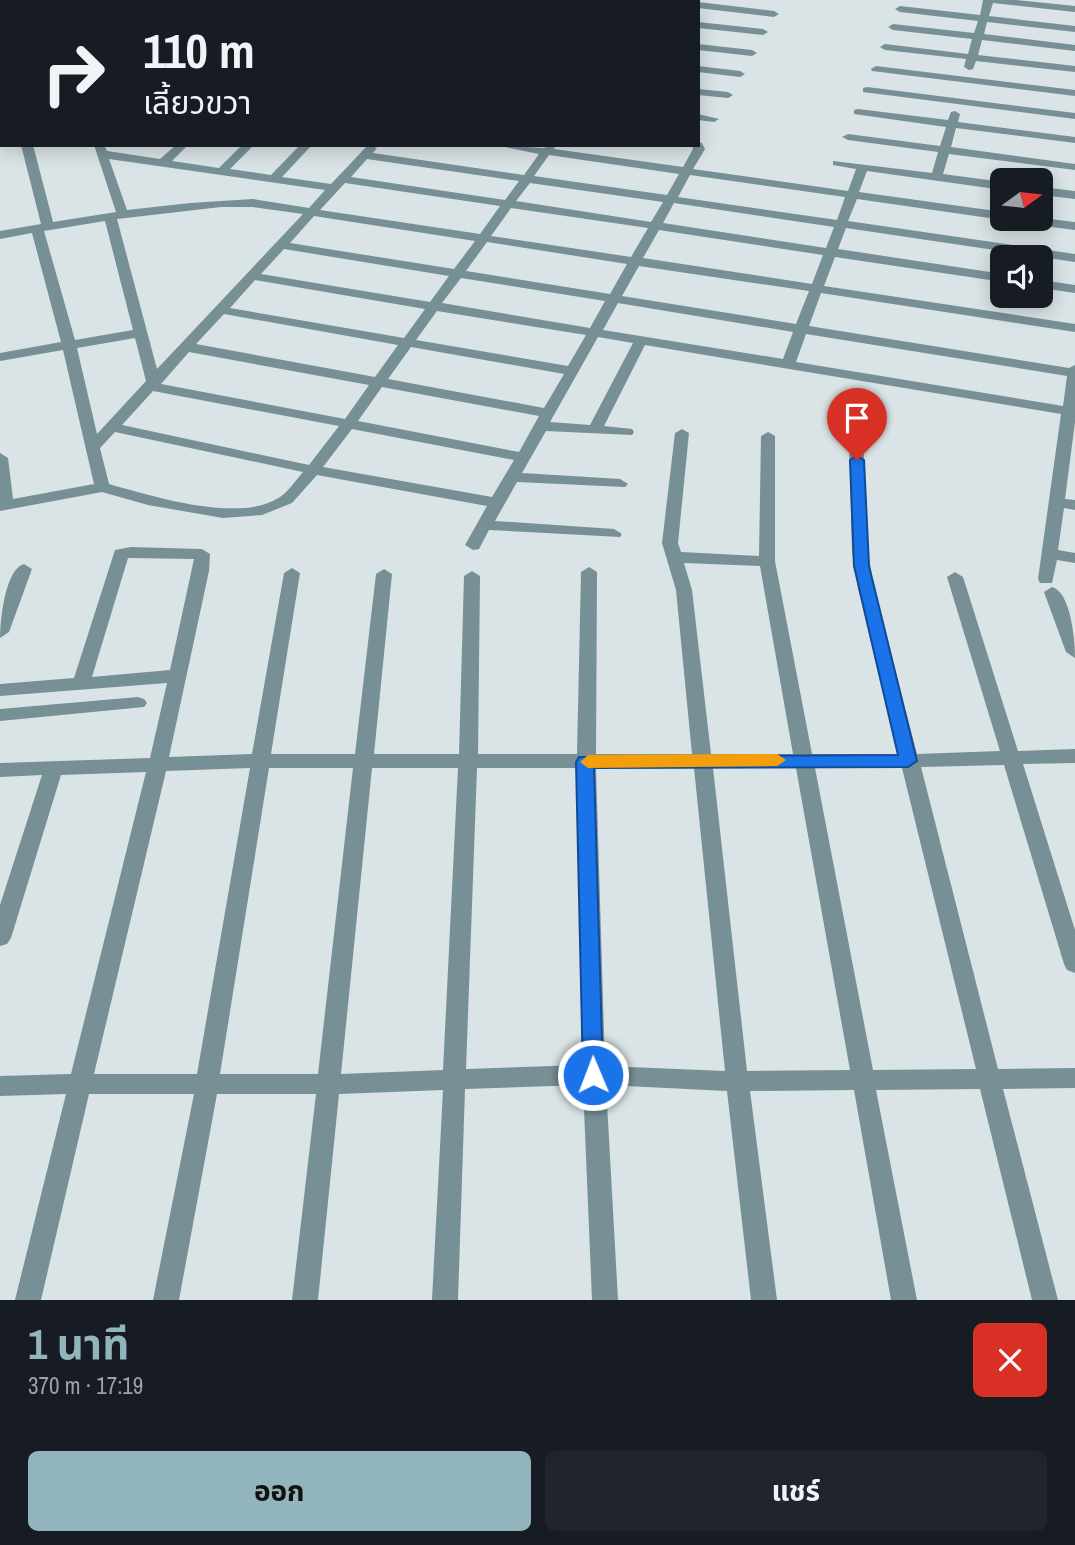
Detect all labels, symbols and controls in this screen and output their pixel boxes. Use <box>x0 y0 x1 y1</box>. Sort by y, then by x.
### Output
text: 110 m <box>143 17 255 83</box>
icon: right <box>28 28 119 119</box>
text: เลี้ยวขวา <box>143 81 251 124</box>
north arrow <box>990 168 1054 231</box>
map controls <box>990 168 1053 308</box>
button: sound <box>990 245 1053 308</box>
pin <box>827 388 887 460</box>
icon: arrive <box>838 399 876 437</box>
position arrow <box>556 1038 630 1112</box>
text: 1 นาที <box>28 1316 129 1372</box>
button: close <box>973 1323 1047 1397</box>
text: 370 m · 17:19 <box>28 1370 143 1401</box>
button: ออก <box>28 1451 531 1531</box>
button: แชร์ <box>545 1451 1047 1531</box>

